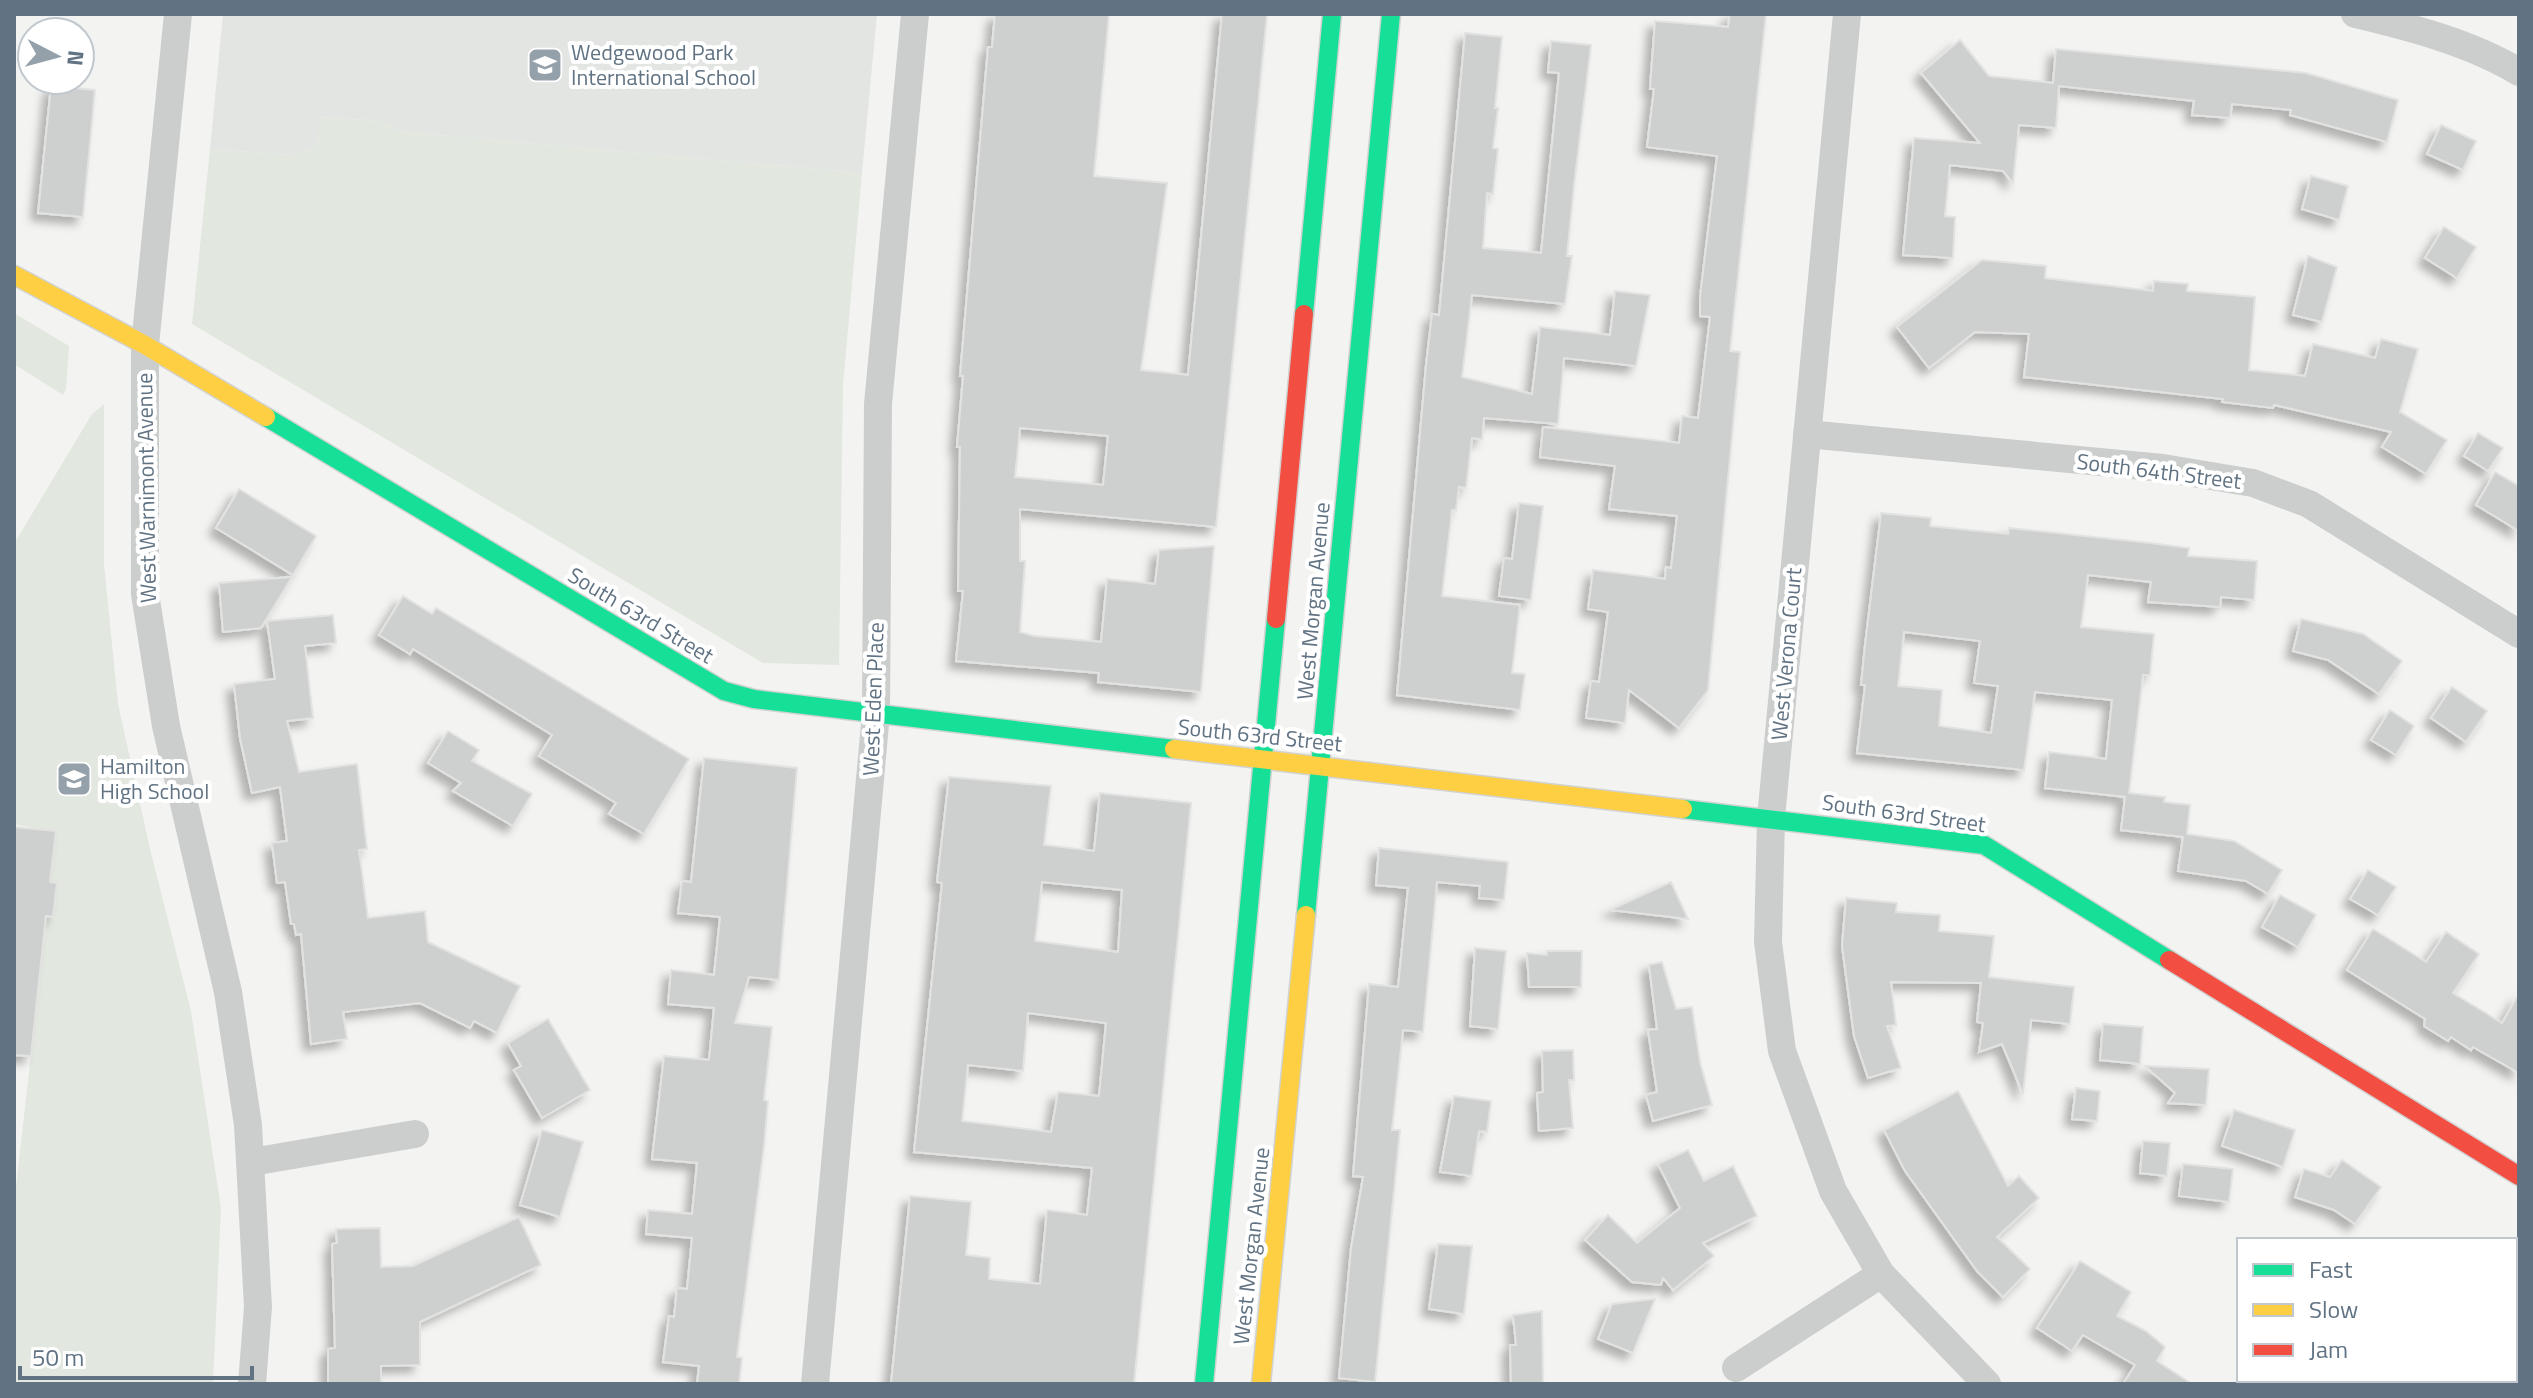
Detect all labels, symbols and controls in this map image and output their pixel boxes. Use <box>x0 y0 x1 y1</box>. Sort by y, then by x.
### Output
north arrow <box>16 16 96 96</box>
place label: Wedgewood Park International School <box>571 35 756 94</box>
school or university icon: Wedgewood Park International School <box>526 46 564 84</box>
text: N <box>58 49 94 67</box>
street label: West Warnimont Avenue <box>127 372 165 604</box>
street label: South 64th Street <box>2075 444 2243 498</box>
street label: West Morgan Avenue <box>1287 501 1339 701</box>
street label: South 63rd Street <box>562 558 721 672</box>
street label: West Verona Court <box>1762 566 1811 742</box>
street label: West Eden Place <box>853 621 893 777</box>
street label: South 63rd Street <box>1176 709 1344 761</box>
place label: Hamilton High School <box>100 749 209 808</box>
school or university icon: Hamilton High School <box>55 760 93 798</box>
street label: South 63rd Street <box>1820 785 1988 841</box>
street label: West Morgan Avenue <box>1224 1146 1278 1346</box>
legend <box>2237 1238 2517 1382</box>
text: Fast <box>2309 1251 2353 1287</box>
text: Slow <box>2309 1291 2358 1327</box>
scale bar <box>20 1330 252 1380</box>
text: Jam <box>2309 1331 2348 1367</box>
text: 50 m <box>32 1339 84 1375</box>

